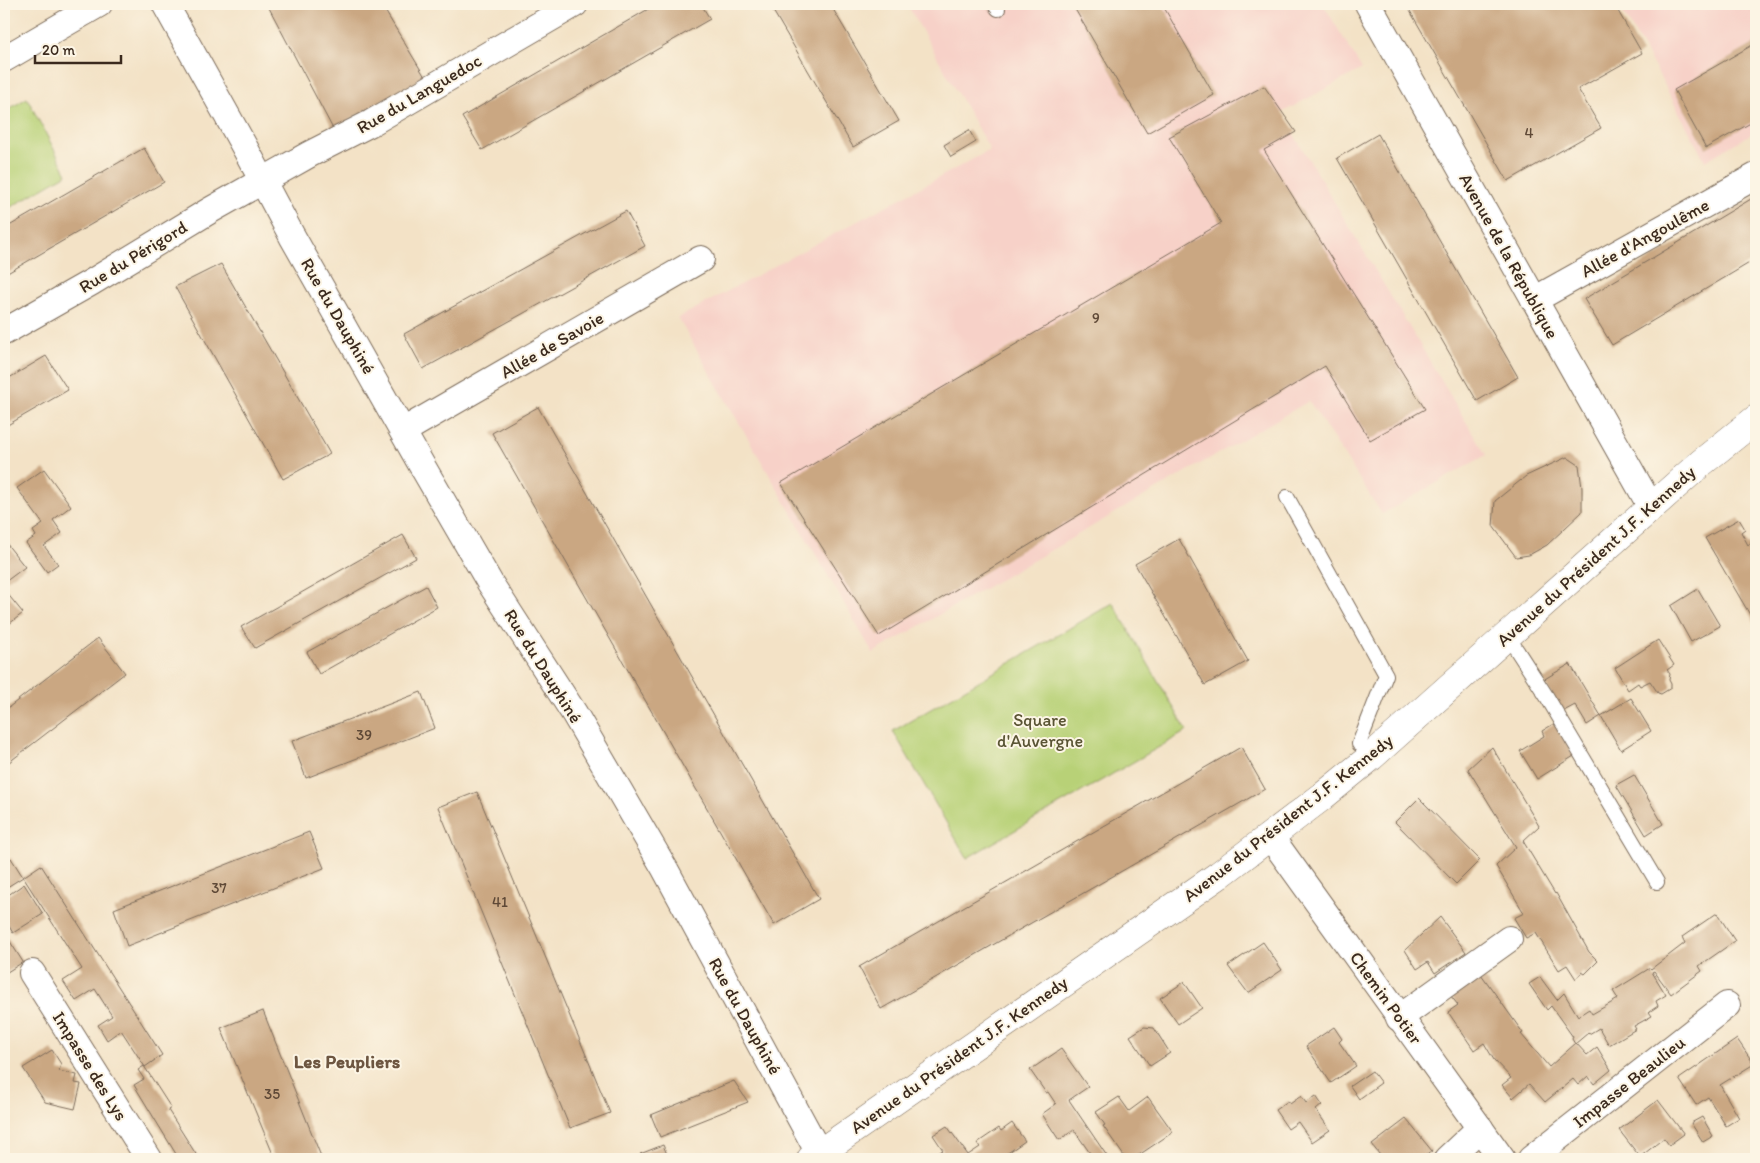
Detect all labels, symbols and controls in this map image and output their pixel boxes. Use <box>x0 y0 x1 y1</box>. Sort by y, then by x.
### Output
scale bar <box>35 32 121 64</box>
text: 20 m <box>42 41 76 59</box>
street label: Rue du Languedoc <box>353 49 485 139</box>
house number: 4 <box>1524 124 1534 142</box>
street label: Avenue de la République <box>1454 169 1564 343</box>
street label: Allée d'Angoulême <box>1577 194 1713 282</box>
street label: Rue du Périgord <box>75 216 191 298</box>
street label: Rue du Dauphiné <box>296 254 380 378</box>
street label: Allée de Savoie <box>497 307 607 383</box>
house number: 9 <box>1092 309 1100 327</box>
street label: Avenue du Président J.F. Kennedy <box>1492 461 1700 651</box>
street label: Rue du Dauphiné <box>499 605 587 727</box>
park label: Square d'Auvergne <box>997 709 1083 752</box>
house number: 39 <box>356 726 372 744</box>
street label: Avenue du Président J.F. Kennedy <box>1179 729 1398 907</box>
house number: 37 <box>211 879 227 897</box>
house number: 41 <box>492 893 508 911</box>
street label: Chemin Potier <box>1345 947 1427 1049</box>
street label: Rue du Dauphiné <box>704 954 786 1078</box>
street label: Avenue du Président J.F. Kennedy <box>846 971 1072 1139</box>
street label: Impasse des Lys <box>48 1007 132 1125</box>
street label: Impasse Beaulieu <box>1568 1031 1690 1133</box>
district label: Les Peupliers <box>294 1050 401 1073</box>
house number: 35 <box>264 1085 280 1103</box>

